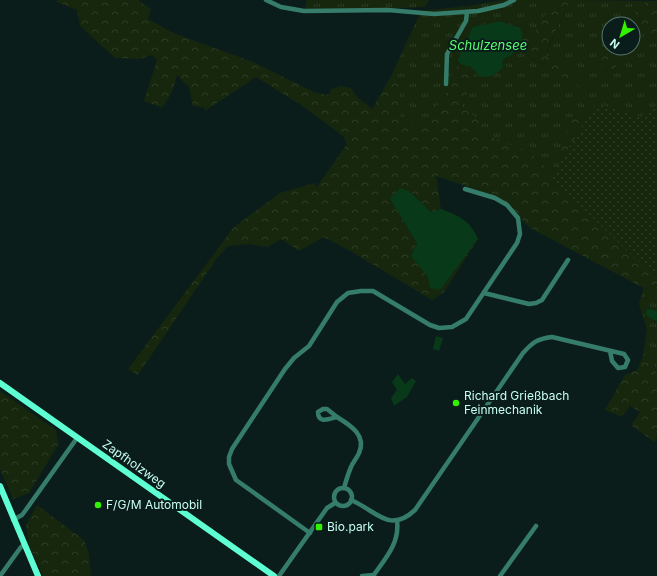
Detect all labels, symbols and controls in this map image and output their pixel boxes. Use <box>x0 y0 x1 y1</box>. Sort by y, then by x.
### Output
north arrow <box>601 16 641 56</box>
text: N <box>607 36 622 52</box>
water label: Schulzensee <box>449 37 527 53</box>
place label: Richard Grießbach Feinmechanik <box>464 388 569 417</box>
marker: Richard Grießbach Feinmechanik <box>451 398 461 408</box>
street label: Zapfholzweg <box>100 436 169 491</box>
place label: F/G/M Automobil <box>106 497 202 512</box>
marker: F/G/M Automobil <box>93 500 103 510</box>
place label: Bio.park <box>327 519 374 534</box>
marker: Bio.park <box>314 522 324 532</box>

